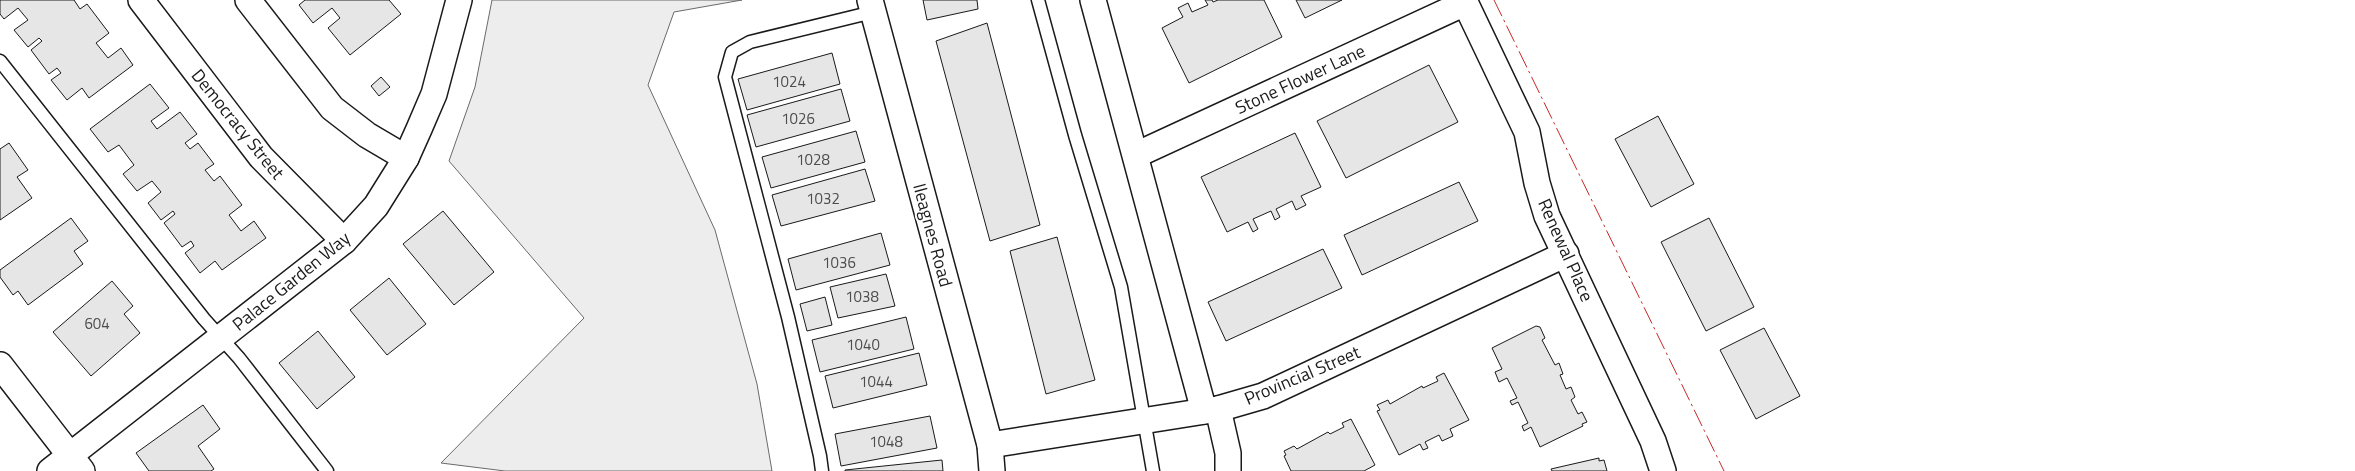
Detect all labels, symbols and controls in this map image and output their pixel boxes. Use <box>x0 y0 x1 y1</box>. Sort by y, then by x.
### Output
street label: Stone Flower Lane <box>1231 37 1369 121</box>
street label: Democracy Street <box>185 63 291 186</box>
house number: 1024 <box>772 70 806 93</box>
house number: 1026 <box>781 107 815 130</box>
house number: 1028 <box>796 148 830 171</box>
street label: Ileagnes Road <box>906 180 960 290</box>
house number: 1032 <box>806 187 840 210</box>
street label: Renewal Place <box>1531 194 1601 306</box>
street label: Palace Garden Way <box>226 225 356 337</box>
house number: 1036 <box>822 251 856 274</box>
house number: 1038 <box>845 285 879 308</box>
house number: 604 <box>84 312 110 335</box>
house number: 1040 <box>846 333 880 356</box>
street label: Provincial Street <box>1240 338 1365 412</box>
house number: 1044 <box>859 370 893 393</box>
house number: 1048 <box>869 430 903 453</box>

